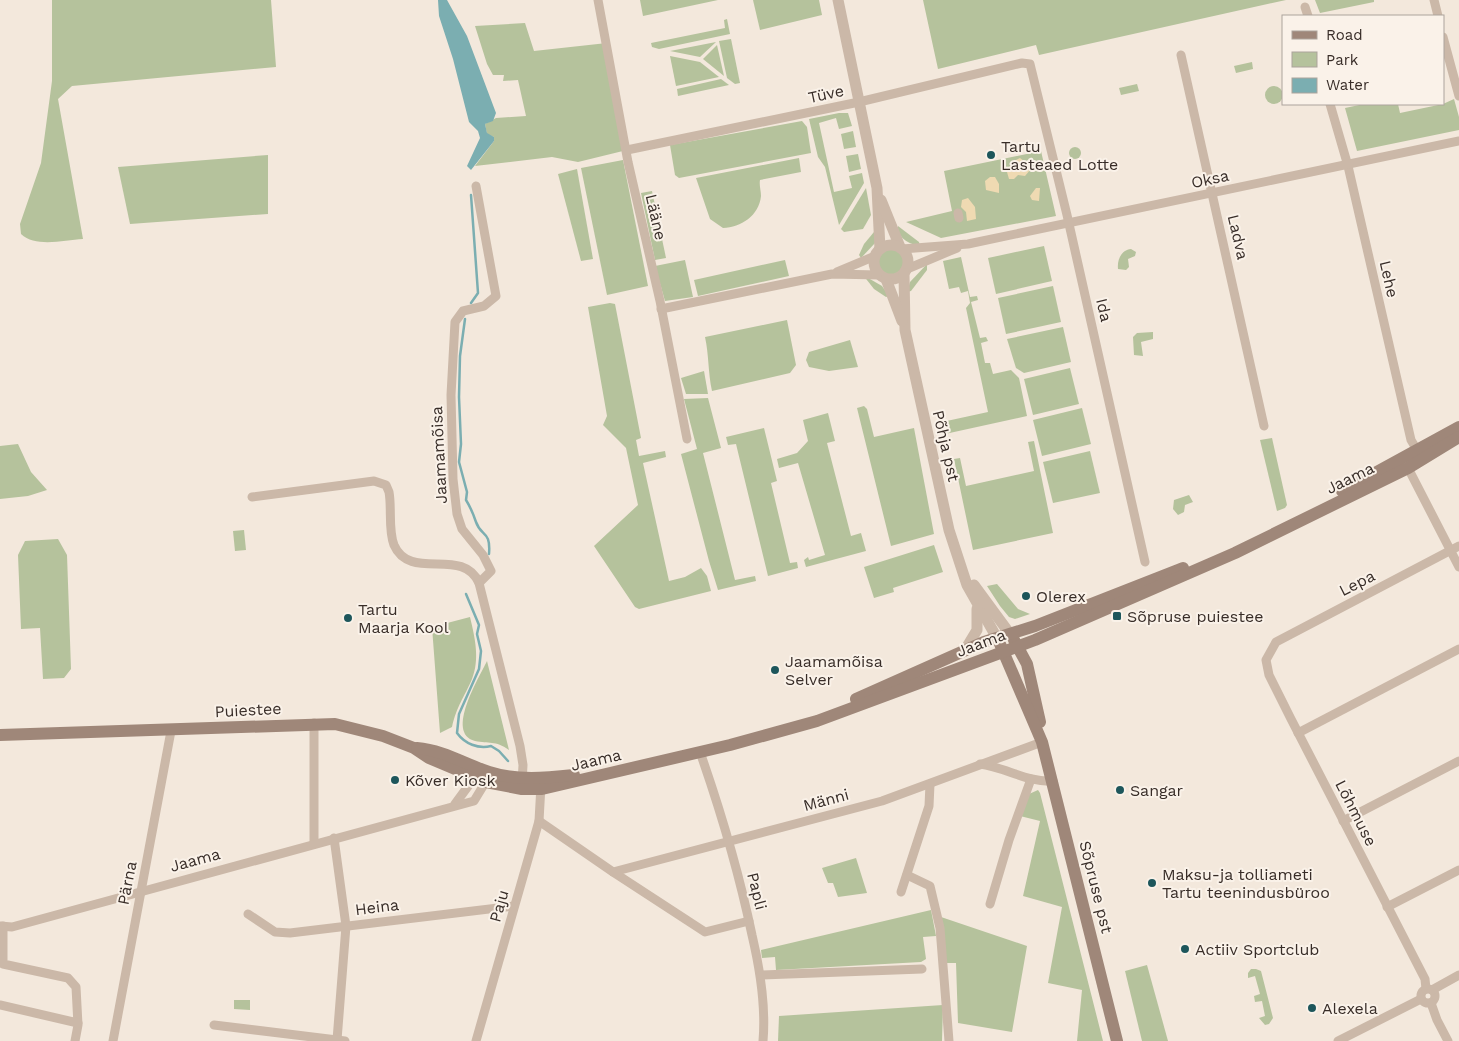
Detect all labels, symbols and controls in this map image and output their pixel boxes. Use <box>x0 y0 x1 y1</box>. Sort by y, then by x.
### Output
legend <box>1282 15 1444 105</box>
text: Road <box>1326 26 1363 44</box>
text: Park <box>1326 51 1359 69</box>
text: Water <box>1326 76 1369 94</box>
street label: Tüve <box>806 81 846 107</box>
place label: Tartu Lasteaed Lotte <box>1001 137 1118 174</box>
marker: Tartu Lasteaed Lotte <box>985 149 997 161</box>
street label: Oksa <box>1189 166 1231 192</box>
street label: Lääne <box>641 192 671 242</box>
street label: Ladva <box>1224 213 1252 261</box>
street label: Lehe <box>1376 258 1402 300</box>
street label: Ida <box>1092 296 1116 324</box>
street label: Jaamamõisa <box>427 406 451 504</box>
street label: Põhja pst <box>929 408 963 484</box>
street label: Jaama <box>1323 458 1377 498</box>
street label: Lepa <box>1336 566 1378 600</box>
place label: Olerex <box>1036 587 1086 606</box>
marker: Olerex <box>1020 590 1032 602</box>
place label: Tartu Maarja Kool <box>358 600 449 637</box>
place label: Sõpruse puiestee <box>1127 607 1263 626</box>
marker: Sõpruse puiestee <box>1111 610 1123 622</box>
marker: Tartu Maarja Kool <box>342 612 354 624</box>
street label: Jaama <box>954 625 1008 661</box>
place label: Jaamamõisa Selver <box>785 652 883 689</box>
marker: Jaamamõisa Selver <box>769 664 781 676</box>
street label: Puiestee <box>214 699 282 721</box>
street label: Jaama <box>569 745 623 775</box>
place label: Kõver Kiosk <box>405 771 495 790</box>
marker: Kõver Kiosk <box>389 774 401 786</box>
street label: Lõhmuse <box>1331 777 1381 849</box>
place label: Sangar <box>1130 781 1184 800</box>
marker: Sangar <box>1114 784 1126 796</box>
street label: Männi <box>801 785 851 815</box>
street label: Sõpruse pst <box>1075 839 1117 935</box>
street label: Jaama <box>168 844 222 876</box>
street label: Pärna <box>113 859 141 907</box>
place label: Maksu-ja tolliameti Tartu teenindusbüroo <box>1162 865 1330 902</box>
street label: Papli <box>743 870 771 912</box>
marker: Maksu-ja tolliameti Tartu teenindusbüroo <box>1146 877 1158 889</box>
street label: Paju <box>485 888 513 924</box>
street label: Heina <box>354 895 400 919</box>
place label: Actiiv Sportclub <box>1195 940 1319 959</box>
marker: Actiiv Sportclub <box>1179 943 1191 955</box>
place label: Alexela <box>1322 999 1378 1018</box>
marker: Alexela <box>1306 1002 1318 1014</box>

